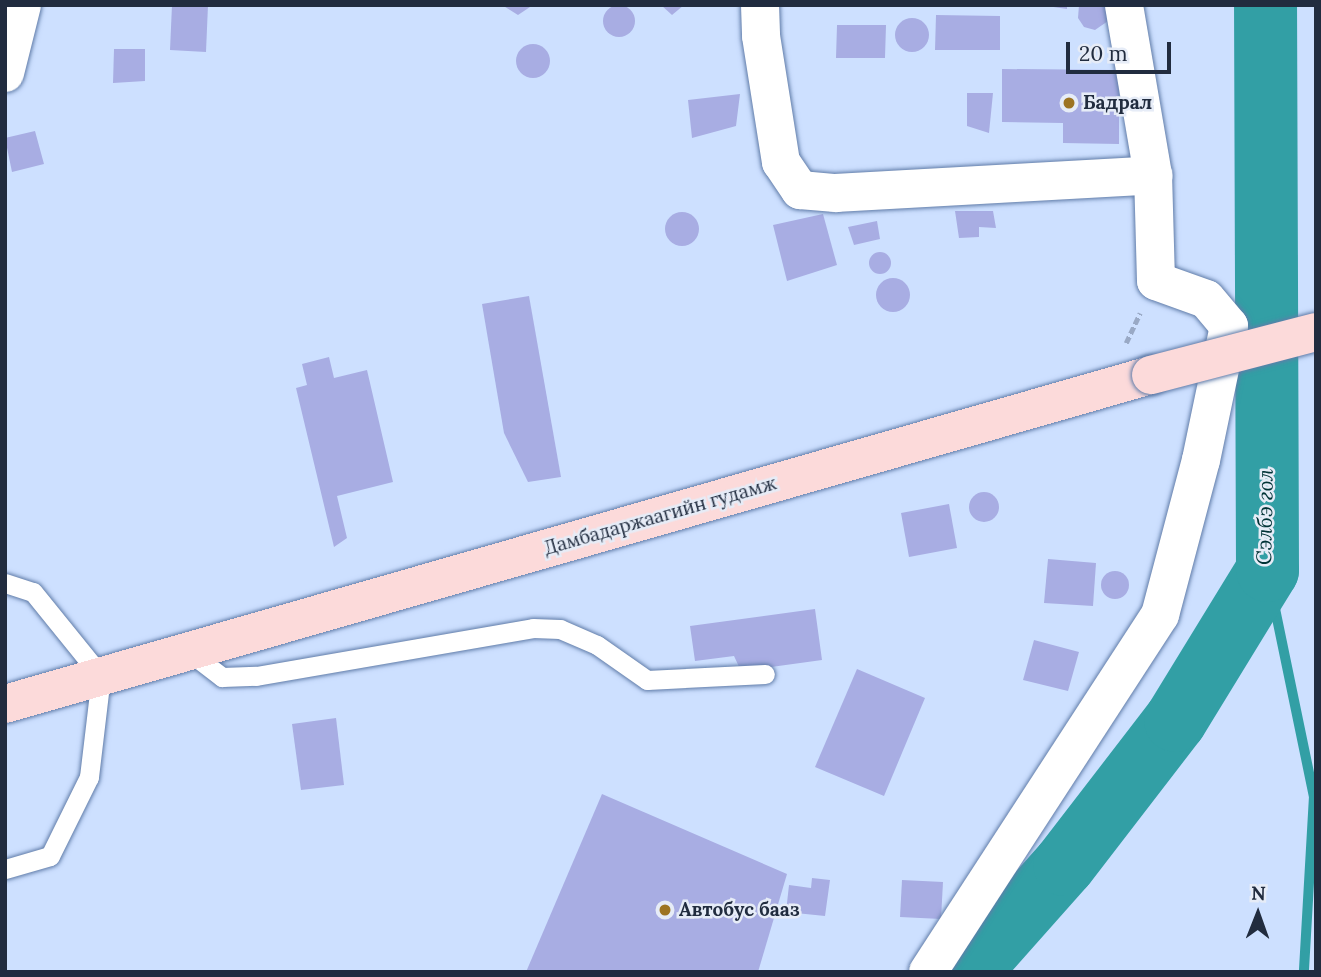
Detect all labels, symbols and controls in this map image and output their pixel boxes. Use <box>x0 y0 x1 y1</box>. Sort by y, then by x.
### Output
scale bar <box>1069 28 1174 72</box>
text: 20 m <box>1079 40 1128 67</box>
place label: Бадрал <box>1083 92 1152 114</box>
marker: Бадрал <box>1061 95 1077 111</box>
water label: Сэлбэ гол <box>1252 469 1278 565</box>
street label: Дамбадаржаагийн гудамж <box>541 472 779 560</box>
north arrow <box>1223 879 1293 949</box>
text: N <box>1251 881 1266 905</box>
place label: Автобус бааз <box>679 899 800 921</box>
marker: Автобус бааз <box>657 902 673 918</box>

